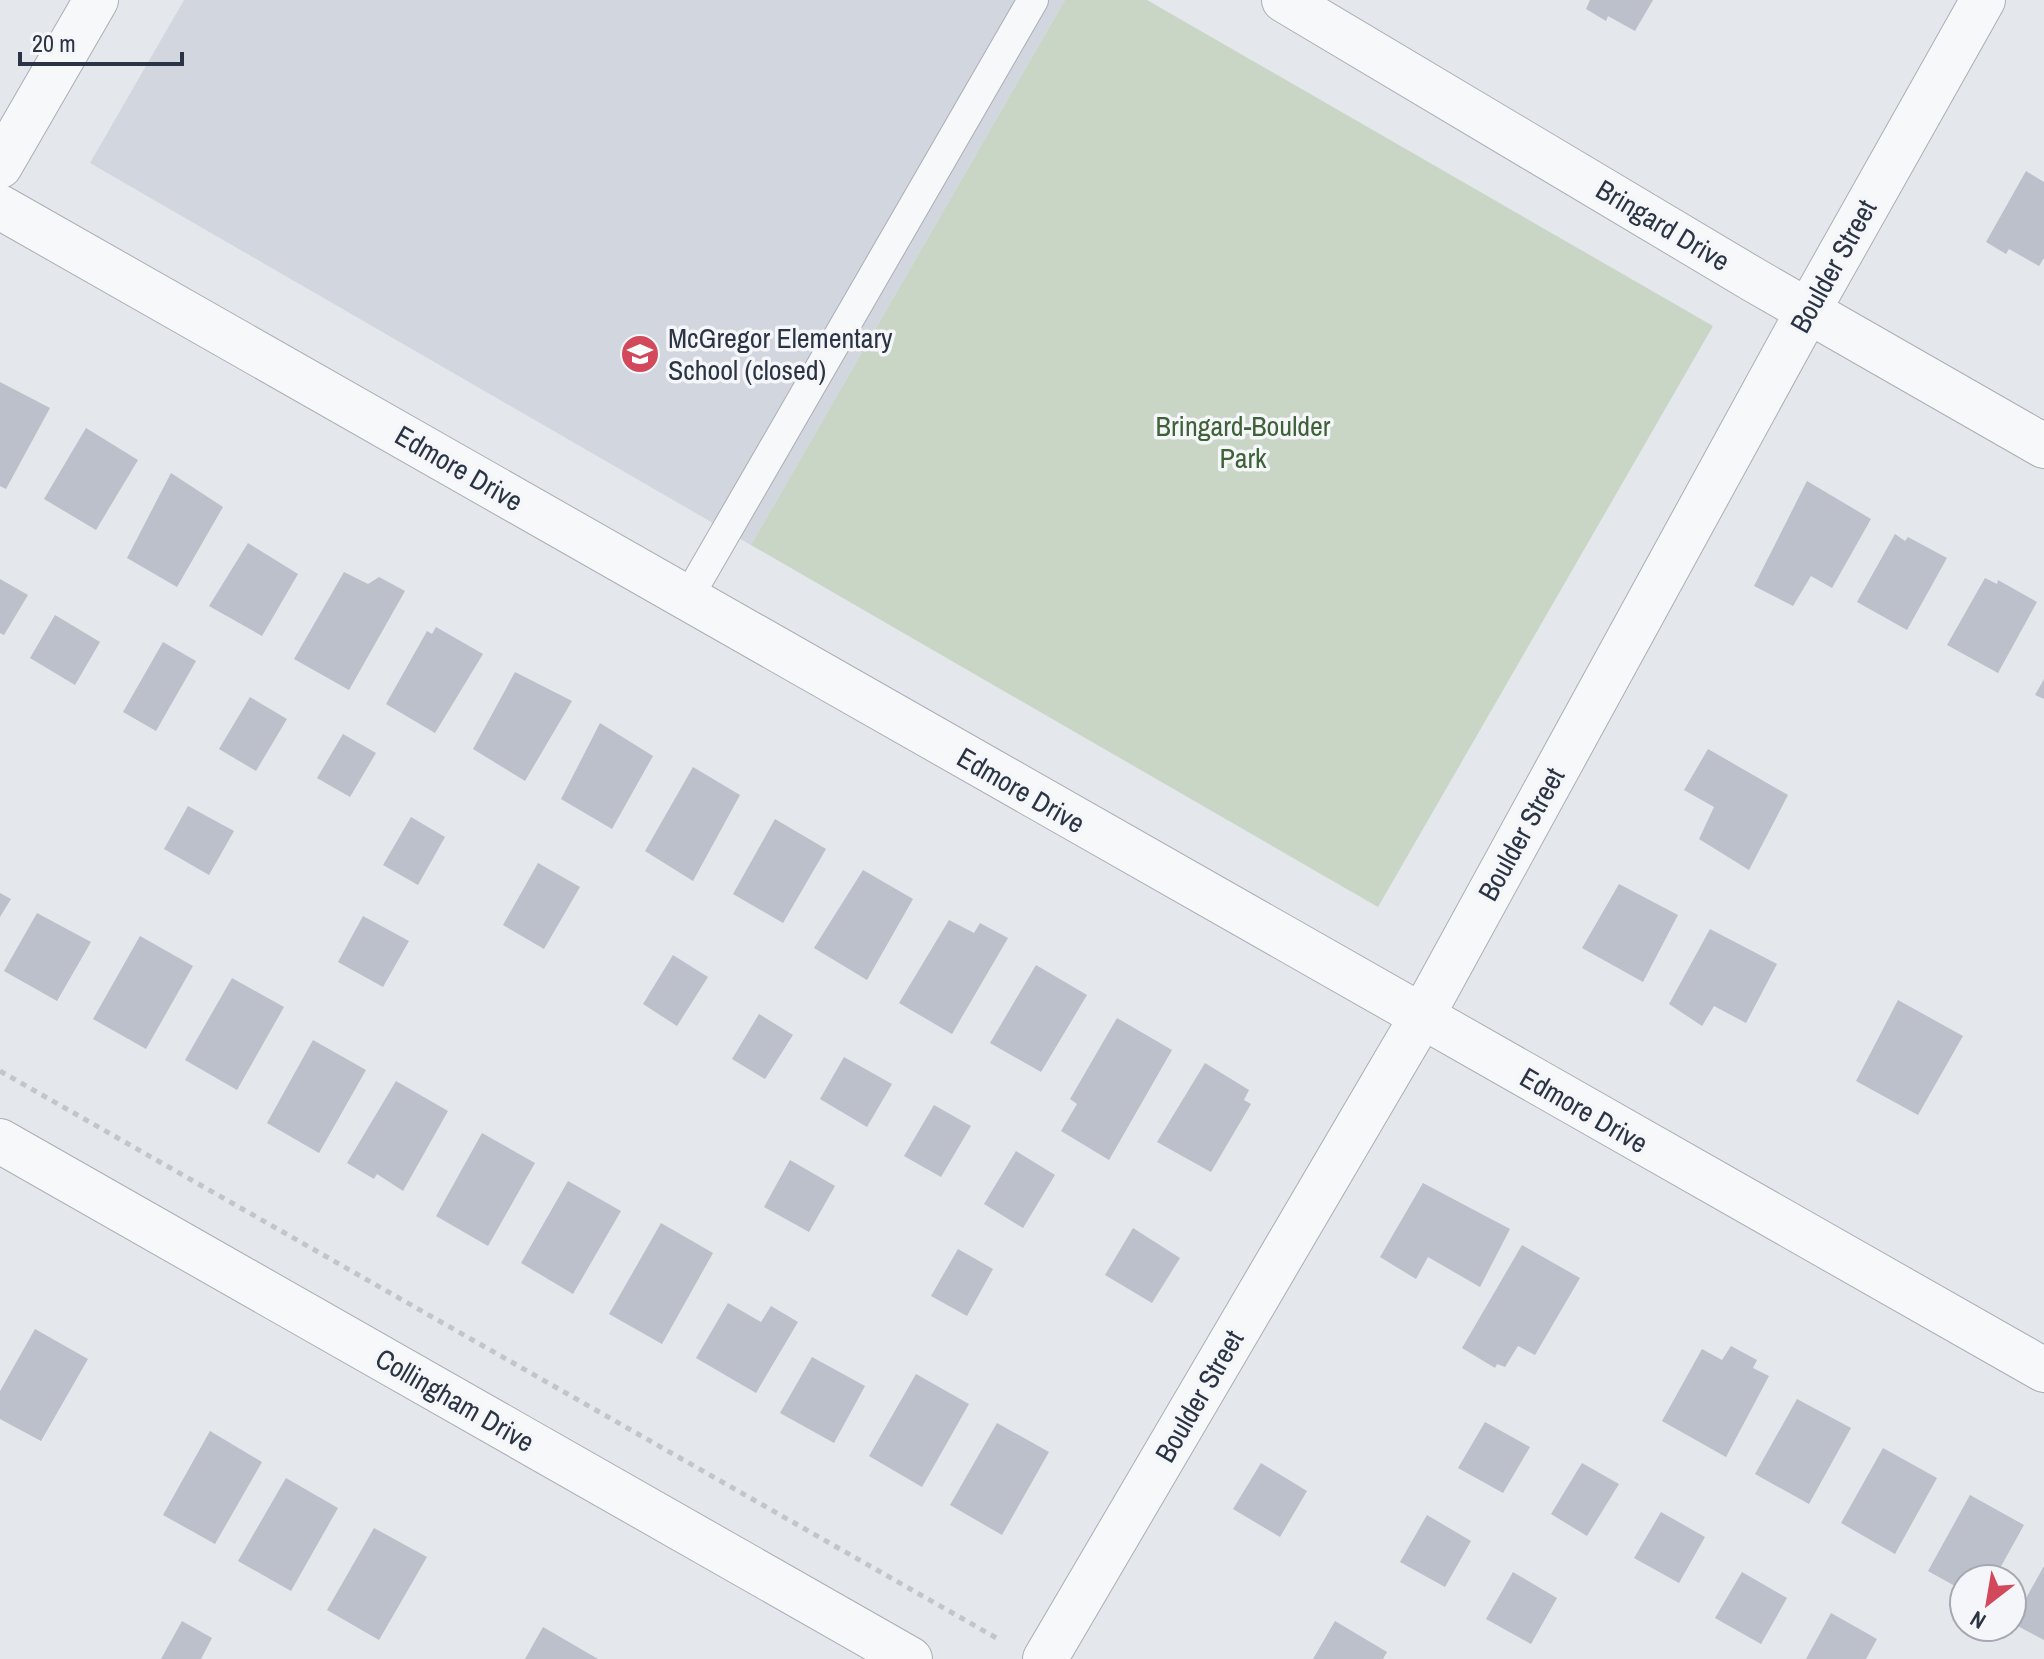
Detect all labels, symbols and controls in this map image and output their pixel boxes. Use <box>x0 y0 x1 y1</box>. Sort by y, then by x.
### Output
scale bar <box>20 16 182 66</box>
text: 20 m <box>32 27 76 59</box>
street label: Bringard Drive <box>1589 170 1737 280</box>
street label: Boulder Street <box>1781 193 1885 339</box>
place label: McGregor Elementary School (closed) <box>668 319 893 389</box>
school or university icon: McGregor Elementary School (closed) <box>619 333 661 375</box>
park label: Bringard-Boulder Park <box>1156 407 1331 477</box>
street label: Edmore Drive <box>388 416 530 520</box>
street label: Edmore Drive <box>950 738 1092 842</box>
street label: Boulder Street <box>1469 761 1573 907</box>
street label: Edmore Drive <box>1513 1058 1655 1162</box>
street label: Boulder Street <box>1146 1323 1252 1469</box>
street label: Collingham Drive <box>369 1339 541 1461</box>
north arrow <box>1948 1563 2028 1643</box>
text: N <box>1964 1604 1991 1636</box>

